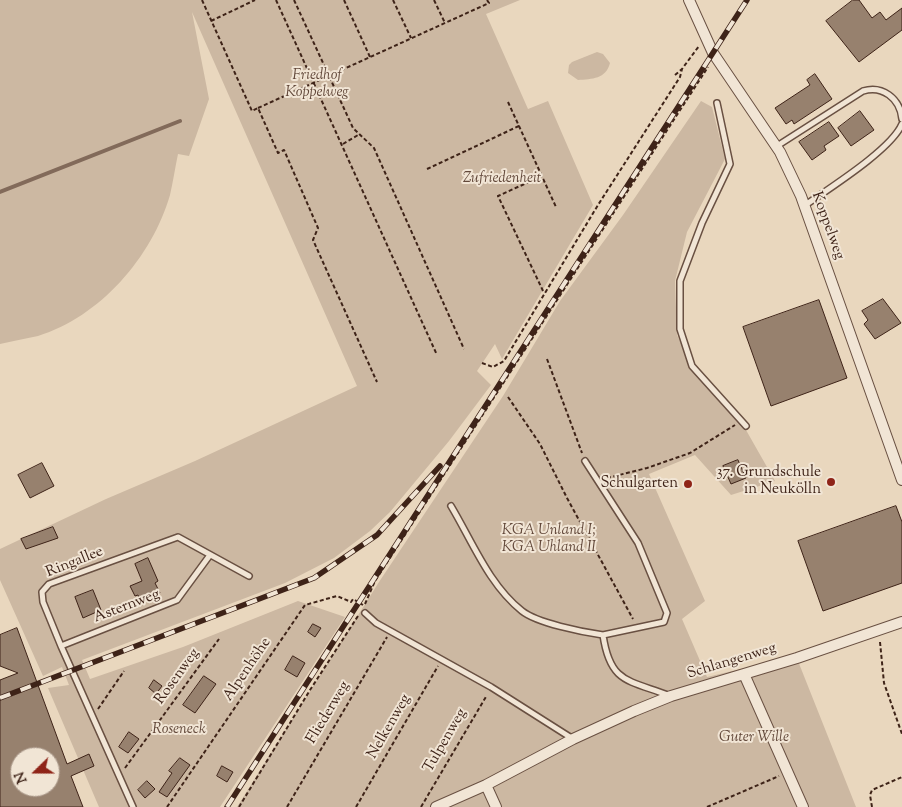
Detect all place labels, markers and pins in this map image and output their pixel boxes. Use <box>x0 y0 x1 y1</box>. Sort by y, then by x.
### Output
place label: 37. Grundschule in Neukölln <box>716 464 821 499</box>
place label: Schulgarten <box>600 475 678 493</box>
marker: 37. Grundschule in Neukölln <box>825 476 837 488</box>
marker: Schulgarten <box>682 478 694 490</box>

